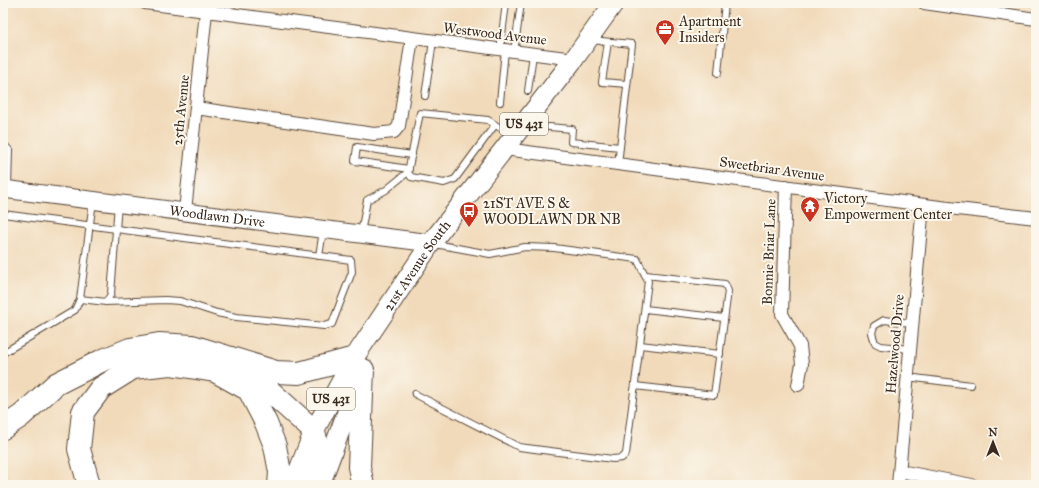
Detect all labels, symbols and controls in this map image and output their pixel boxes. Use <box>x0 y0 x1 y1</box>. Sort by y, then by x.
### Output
place label: Apartment Insiders <box>678 13 742 46</box>
office icon: Apartment Insiders <box>654 18 676 46</box>
street label: Westwood Avenue <box>442 19 548 49</box>
street label: 25th Avenue <box>169 74 193 146</box>
road number: US 431 <box>500 113 548 135</box>
street label: Sweetbriar Avenue <box>718 153 826 185</box>
place label: Victory Empowerment Center <box>823 190 953 223</box>
place label: 21ST AVE S & WOODLAWN DR NB <box>483 195 621 228</box>
temple icon: Victory Empowerment Center <box>799 195 821 223</box>
street label: Bonnie Briar Lane <box>759 198 779 305</box>
bus stop icon: 21ST AVE S & WOODLAWN DR NB <box>458 200 480 228</box>
street label: Woodlawn Drive <box>169 202 266 230</box>
street label: 21st Avenue South <box>380 217 454 314</box>
street label: Hazelwood Drive <box>882 293 908 394</box>
road number: US 431 <box>307 388 355 410</box>
north arrow <box>973 422 1013 462</box>
text: N <box>988 426 998 439</box>

